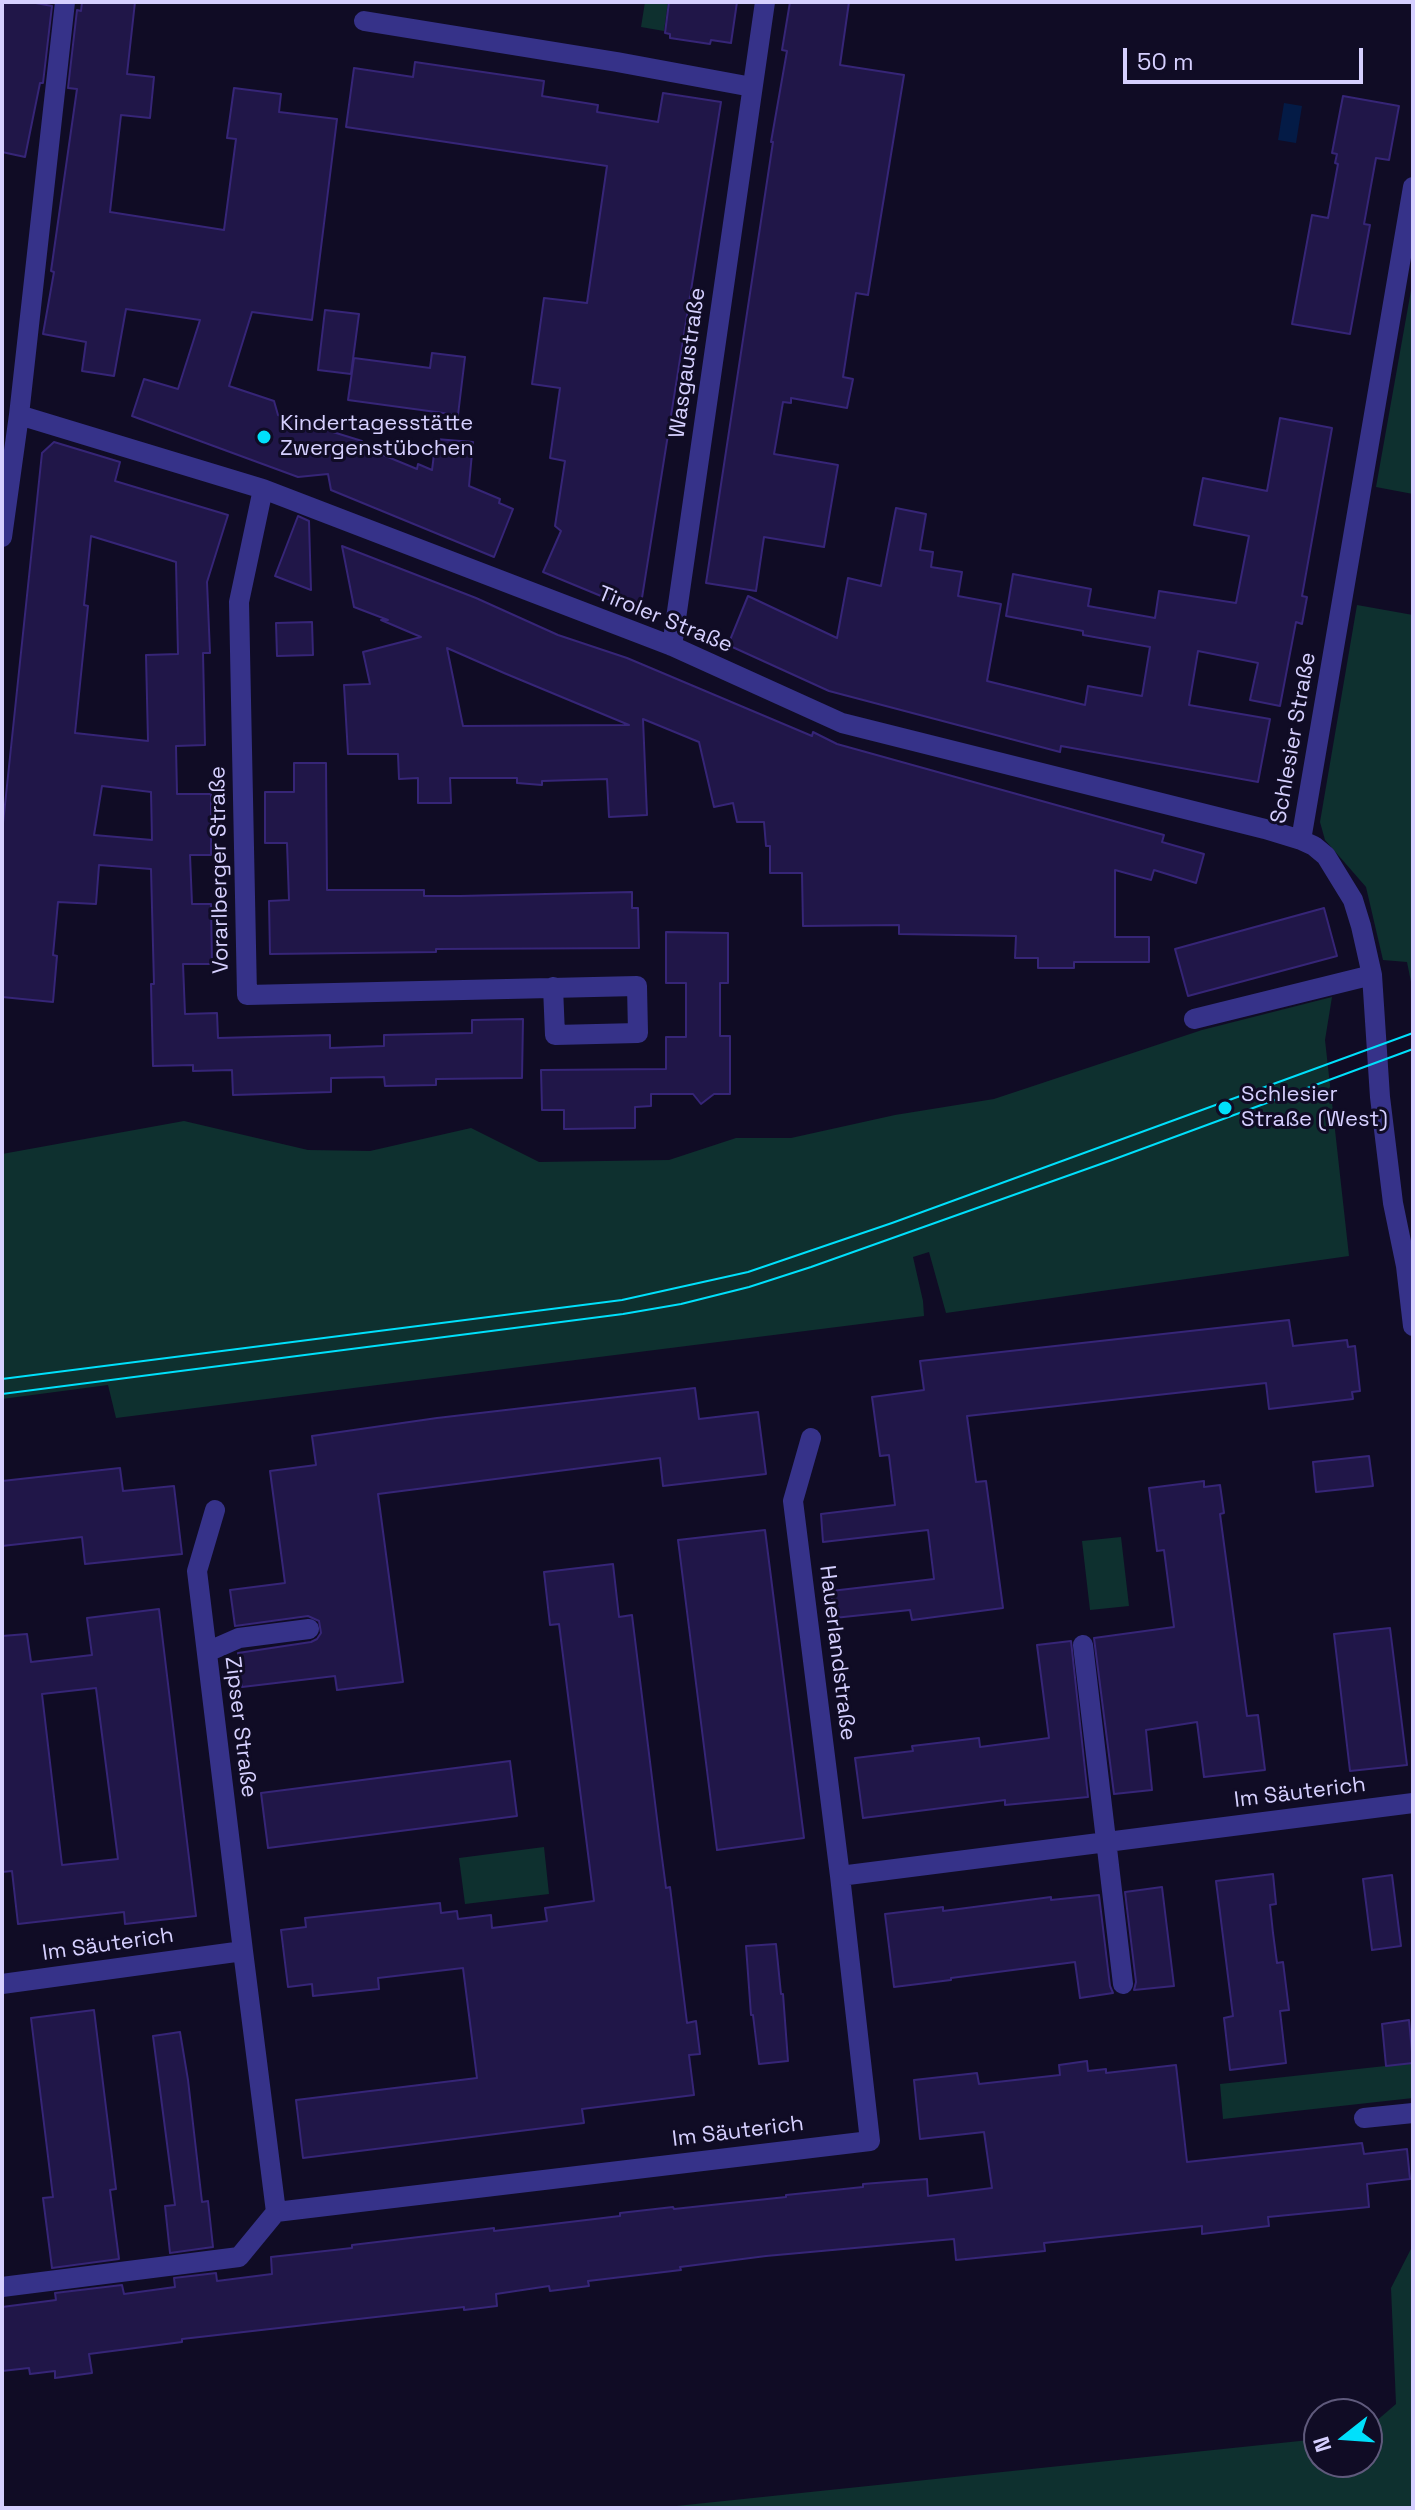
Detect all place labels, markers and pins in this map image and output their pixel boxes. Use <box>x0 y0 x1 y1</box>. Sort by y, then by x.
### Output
place label: Kindertagesstätte Zwergenstübchen <box>280 411 474 462</box>
marker: Kindertagesstätte Zwergenstübchen <box>255 428 273 446</box>
place label: Schlesier Straße (West) <box>1241 1082 1388 1134</box>
marker: Schlesier Straße (West) <box>1216 1099 1234 1117</box>

